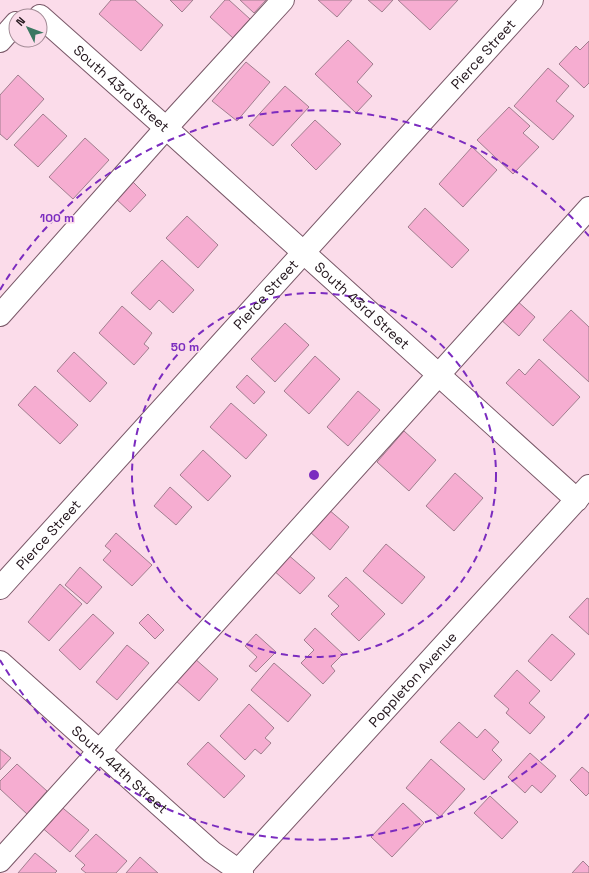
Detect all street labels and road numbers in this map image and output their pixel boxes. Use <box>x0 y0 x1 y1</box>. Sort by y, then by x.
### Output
street label: Pierce Street <box>447 15 519 93</box>
street label: South 43rd Street <box>70 41 173 136</box>
street label: Pierce Street <box>229 256 302 333</box>
street label: South 43rd Street <box>311 258 413 353</box>
street label: Pierce Street <box>12 496 85 573</box>
street label: Poppleton Avenue <box>365 628 461 731</box>
street label: South 44th Street <box>68 722 172 817</box>

